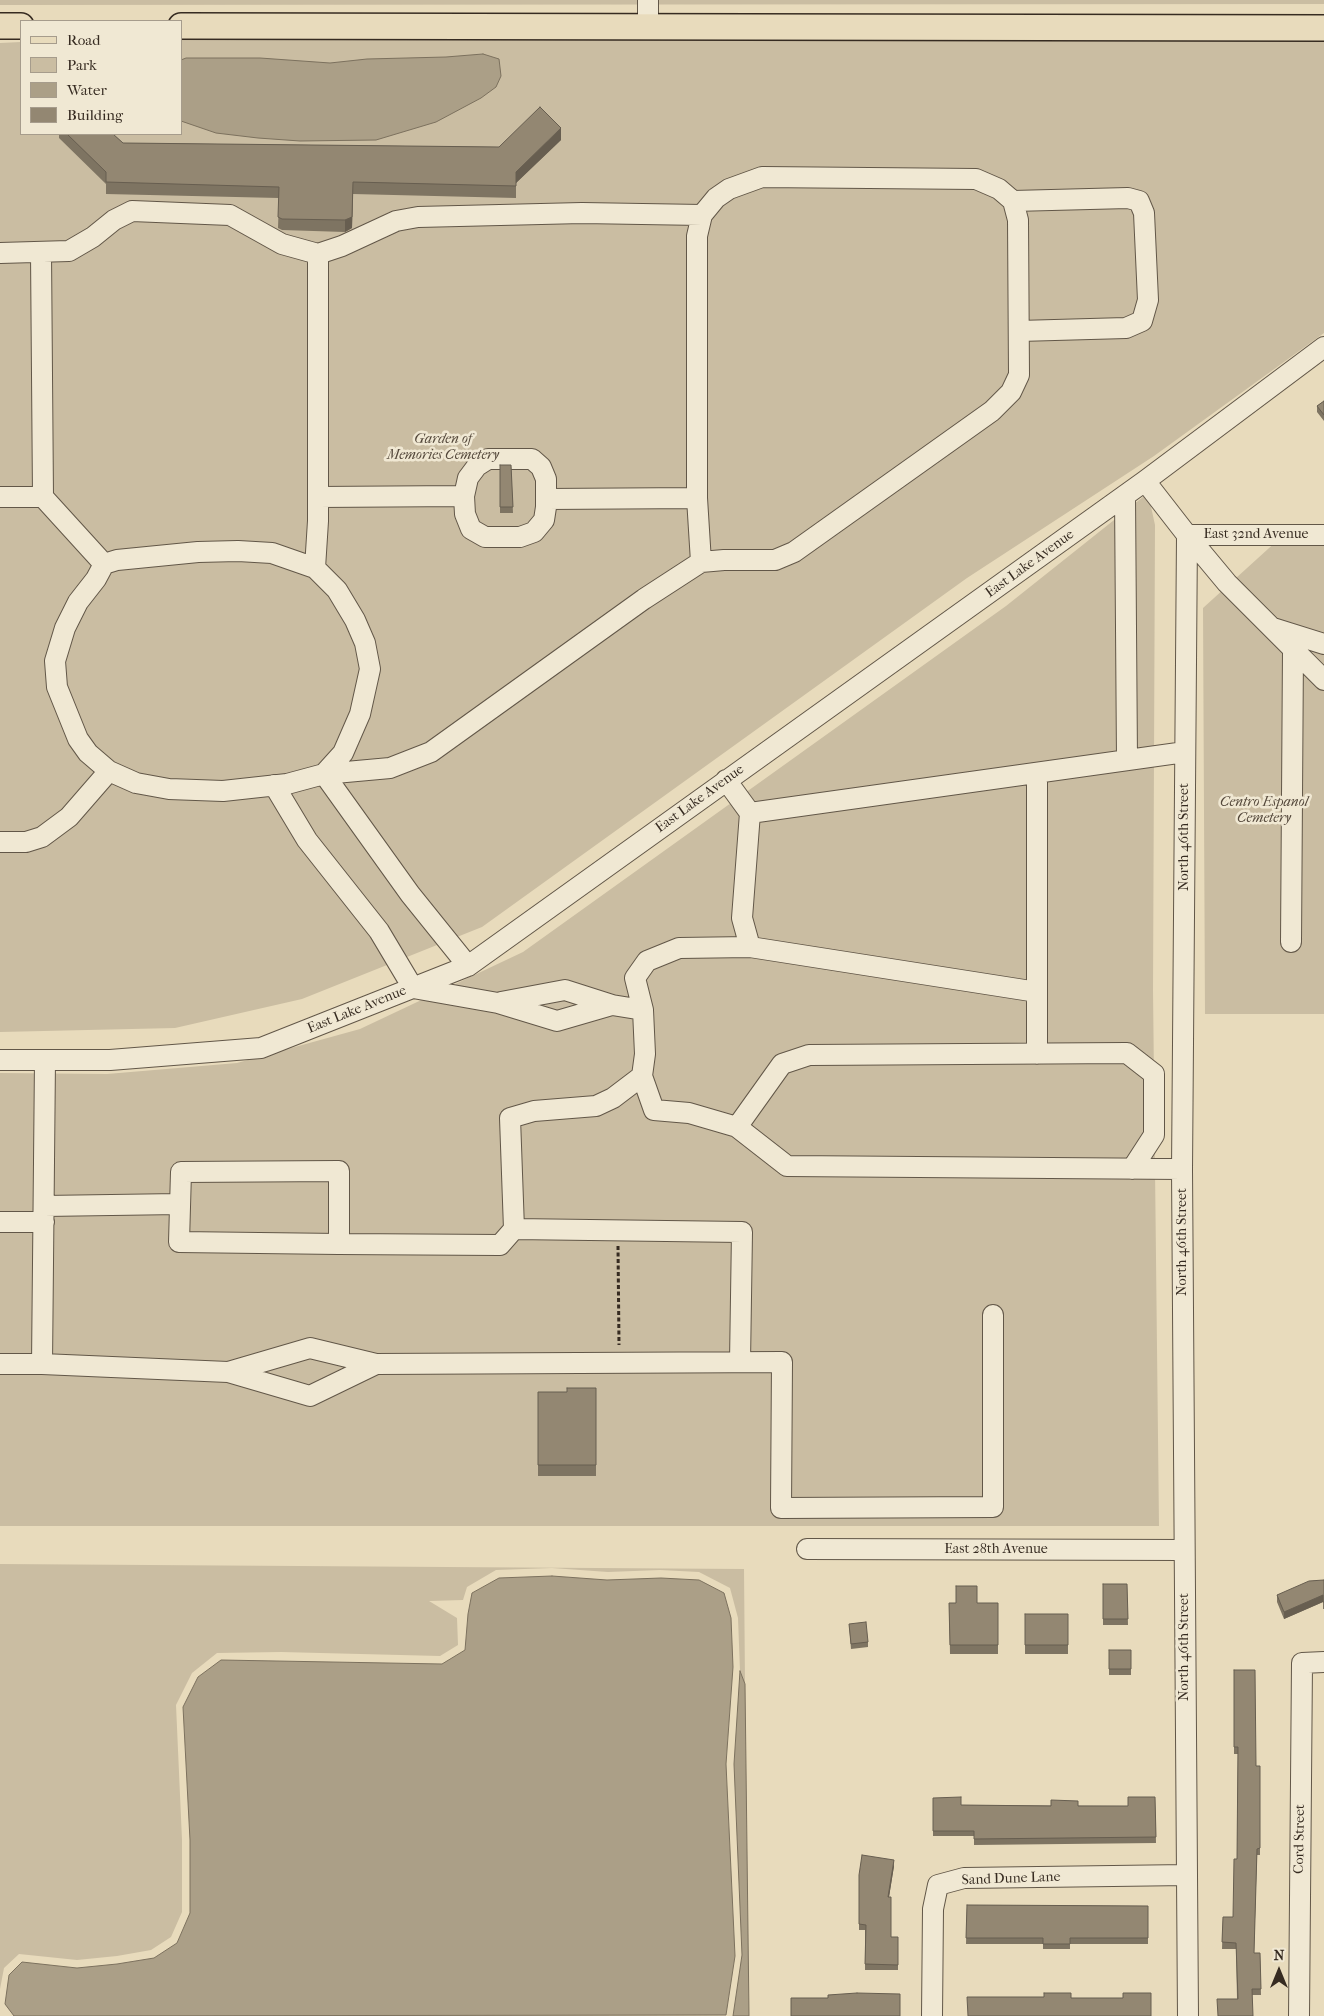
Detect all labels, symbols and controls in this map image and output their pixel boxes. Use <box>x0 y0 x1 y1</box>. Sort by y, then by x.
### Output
legend <box>20 20 182 135</box>
text: Road <box>67 31 100 49</box>
text: Park <box>67 56 97 74</box>
text: Water <box>67 81 107 99</box>
text: Building <box>67 106 123 124</box>
park label: Garden of Memories Cemetery <box>387 432 499 464</box>
street label: East Lake Avenue <box>982 526 1078 602</box>
street label: East 32nd Avenue <box>1204 527 1308 543</box>
street label: East Lake Avenue <box>652 761 748 837</box>
street label: North 46th Street <box>1177 783 1193 891</box>
park label: Centro Espanol Cemetery <box>1220 795 1308 828</box>
street label: East Lake Avenue <box>305 982 409 1038</box>
street label: North 46th Street <box>1175 1188 1191 1296</box>
street label: East 28th Avenue <box>944 1542 1048 1558</box>
street label: North 46th Street <box>1177 1593 1193 1701</box>
street label: Cord Street <box>1291 1804 1309 1874</box>
street label: Sand Dune Lane <box>961 1869 1061 1889</box>
north arrow <box>1254 1946 1304 1996</box>
text: N <box>1274 1947 1284 1964</box>

